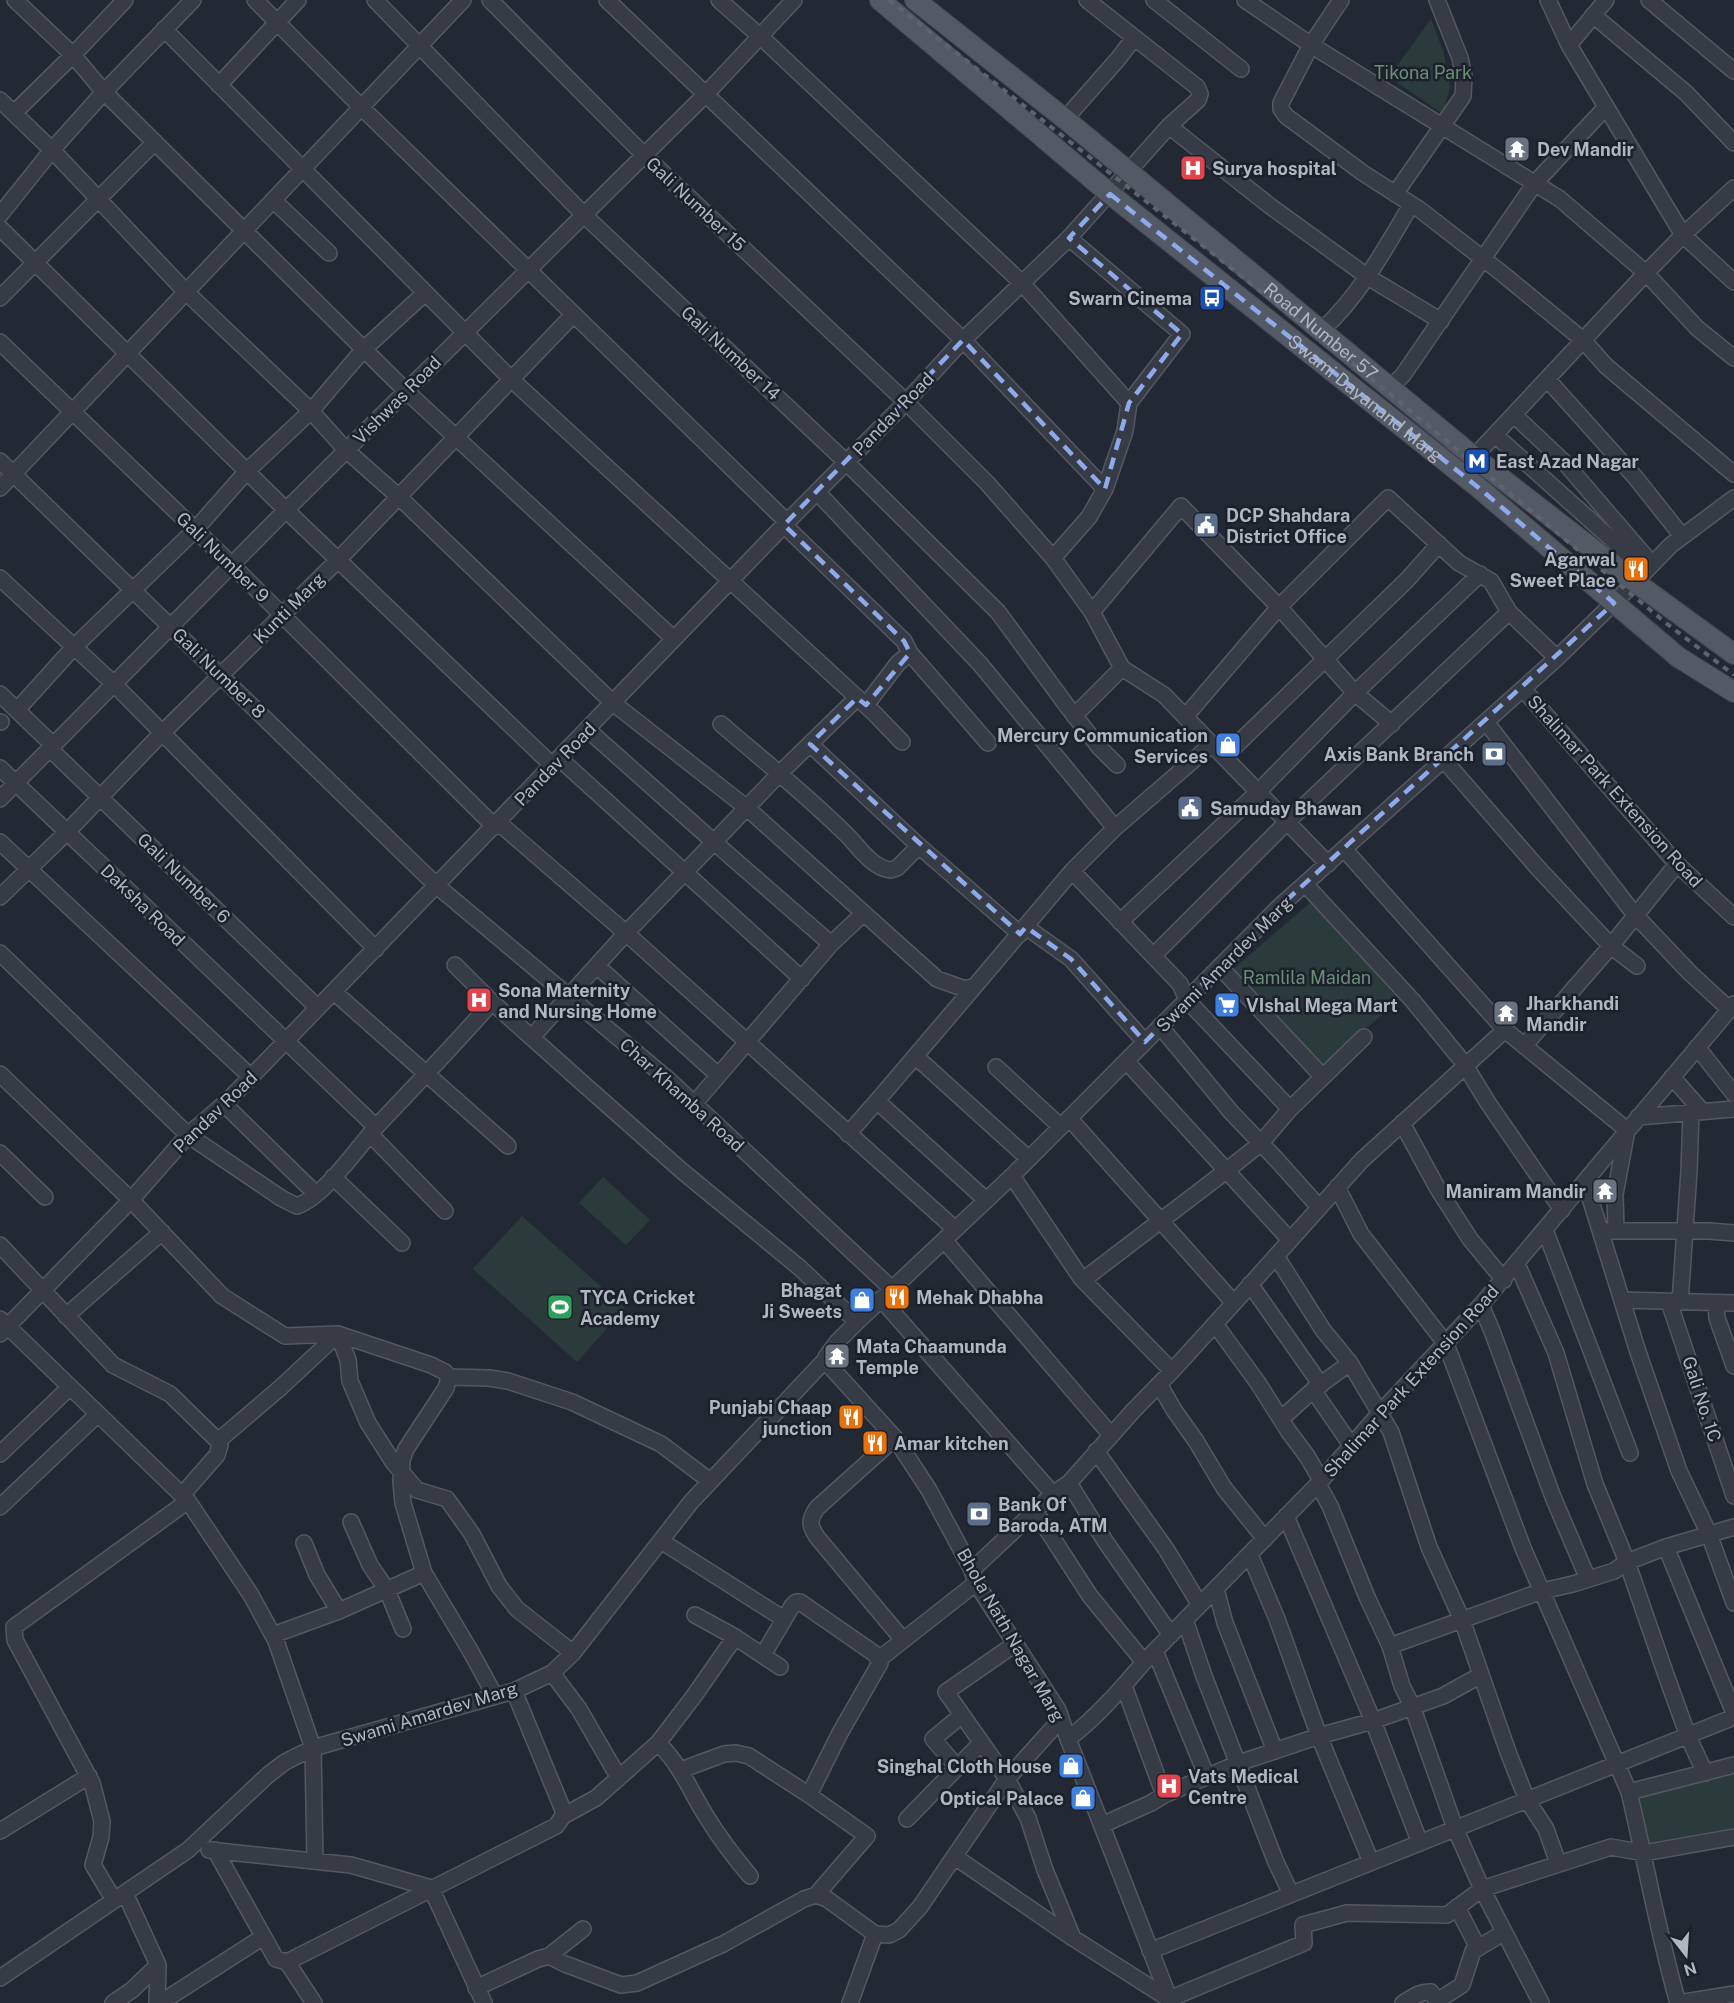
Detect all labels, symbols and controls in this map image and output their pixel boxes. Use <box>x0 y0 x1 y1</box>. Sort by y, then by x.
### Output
park label: Tikona Park <box>1374 62 1472 83</box>
temple icon: Dev Mandir <box>1502 134 1532 164</box>
place label: Dev Mandir <box>1537 139 1635 160</box>
street label: Gali Number 15 <box>642 153 750 255</box>
hospital icon: Surya hospital <box>1178 153 1208 183</box>
place label: Surya hospital <box>1212 158 1337 179</box>
street label: Road Number 57 <box>1260 278 1383 384</box>
bus stop icon: Swarn Cinema <box>1197 283 1227 313</box>
place label: Swarn Cinema <box>1068 288 1192 309</box>
street label: Gali Number 14 <box>677 302 785 404</box>
street label: Swami Dayanand Marg <box>1284 330 1447 466</box>
street label: Vishwas Road <box>349 352 445 448</box>
street label: Pandav Road <box>848 368 938 460</box>
metro station icon: East Azad Nagar <box>1462 446 1492 476</box>
place label: East Azad Nagar <box>1496 451 1639 472</box>
place label: DCP Shahdara District Office <box>1226 505 1350 547</box>
street label: Gali Number 9 <box>172 508 274 606</box>
public building icon: DCP Shahdara District Office <box>1191 510 1221 540</box>
place label: Agarwal Sweet Place <box>1510 549 1616 591</box>
restaurant icon: Agarwal Sweet Place <box>1621 554 1651 584</box>
street label: Kunti Marg <box>249 568 329 648</box>
street label: Gali Number 8 <box>168 623 270 723</box>
street label: Shalimar Park Extension Road <box>1523 691 1707 891</box>
street label: Pandav Road <box>510 718 600 810</box>
place label: Mercury Communication Services <box>997 725 1208 767</box>
shop icon: Mercury Communication Services <box>1213 730 1243 760</box>
bank icon: Axis Bank Branch <box>1479 739 1509 769</box>
place label: Axis Bank Branch <box>1324 744 1474 765</box>
public building icon: Samuday Bhawan <box>1175 793 1205 823</box>
place label: Samuday Bhawan <box>1210 798 1362 819</box>
street label: Gali Number 6 <box>133 829 235 927</box>
street label: Daksha Road <box>97 860 189 950</box>
street label: Swami Amardev Marg <box>1152 892 1296 1036</box>
park label: Ramlila Maidan <box>1243 967 1371 988</box>
place label: Sona Maternity and Nursing Home <box>498 980 657 1022</box>
hospital icon: Sona Maternity and Nursing Home <box>464 985 494 1015</box>
supermarket icon: VIshal Mega Mart <box>1212 990 1242 1020</box>
place label: Jharkhandi Mandir <box>1526 993 1619 1035</box>
place label: VIshal Mega Mart <box>1246 995 1398 1016</box>
temple icon: Jharkhandi Mandir <box>1491 998 1521 1028</box>
street label: Char Khamba Road <box>616 1034 748 1156</box>
street label: Pandav Road <box>169 1067 261 1157</box>
temple icon: Maniram Mandir <box>1590 1176 1620 1206</box>
place label: Maniram Mandir <box>1446 1181 1587 1202</box>
place label: Bhagat Ji Sweets <box>762 1280 842 1322</box>
street label: Shalimar Park Extension Road <box>1319 1281 1503 1481</box>
restaurant icon: Mehak Dhabha <box>882 1282 912 1312</box>
shop icon: Bhagat Ji Sweets <box>847 1285 877 1315</box>
place label: TYCA Cricket Academy <box>580 1287 695 1329</box>
place label: Mehak Dhabha <box>916 1287 1043 1308</box>
sports icon: TYCA Cricket Academy <box>545 1292 575 1322</box>
place label: Mata Chaamunda Temple <box>856 1336 1007 1378</box>
temple icon: Mata Chaamunda Temple <box>822 1341 852 1371</box>
street label: Gali No. 1C <box>1678 1353 1726 1445</box>
place label: Punjabi Chaap junction <box>709 1397 832 1439</box>
restaurant icon: Punjabi Chaap junction <box>836 1402 866 1432</box>
restaurant icon: Amar kitchen <box>860 1428 890 1458</box>
place label: Amar kitchen <box>894 1433 1009 1454</box>
place label: Bank Of Baroda, ATM <box>998 1494 1108 1536</box>
bank icon: Bank Of Baroda, ATM <box>964 1499 994 1529</box>
street label: Bhola Nath Nagar Marg <box>953 1545 1069 1725</box>
street label: Swami Amardev Marg <box>338 1677 520 1751</box>
shop icon: Singhal Cloth House <box>1056 1751 1086 1781</box>
place label: Singhal Cloth House <box>877 1756 1052 1777</box>
place label: Vats Medical Centre <box>1188 1766 1299 1808</box>
hospital icon: Vats Medical Centre <box>1154 1771 1184 1801</box>
shop icon: Optical Palace <box>1068 1783 1098 1813</box>
place label: Optical Palace <box>940 1788 1064 1809</box>
north arrow <box>1656 1925 1716 1985</box>
text: N <box>1681 1958 1699 1980</box>

